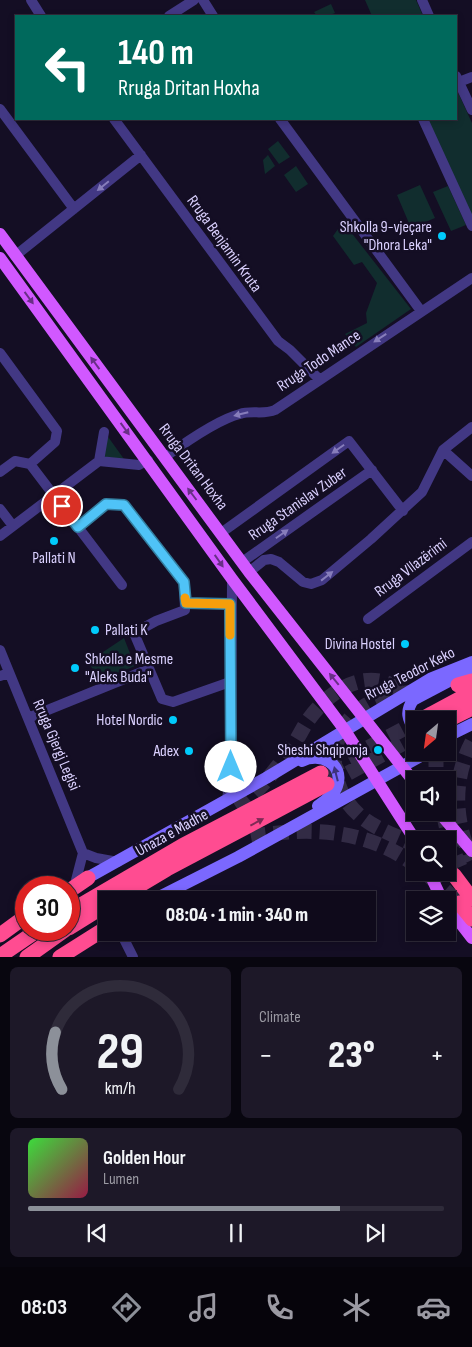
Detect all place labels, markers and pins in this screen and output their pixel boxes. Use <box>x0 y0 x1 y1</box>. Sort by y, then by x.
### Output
place label: Shkolla 9-vjeçare "Dhora Leka" <box>340 218 432 255</box>
marker: Shkolla 9-vjeçare "Dhora Leka" <box>436 230 448 242</box>
pin <box>41 485 83 527</box>
marker: Pallati N <box>48 535 60 547</box>
place label: Pallati N <box>32 549 76 568</box>
place label: Pallati K <box>105 621 148 640</box>
marker: Pallati K <box>89 624 101 636</box>
place label: Divina Hostel <box>325 635 395 654</box>
marker: Divina Hostel <box>399 638 411 650</box>
place label: Shkolla e Mesme "Aleks Buda" <box>85 650 173 687</box>
marker: Shkolla e Mesme "Aleks Buda" <box>69 662 81 674</box>
place label: Hotel Nordic <box>96 711 163 730</box>
marker: Hotel Nordic <box>167 714 179 726</box>
place label: Sheshi Shqiponja <box>277 741 368 760</box>
place label: Adex <box>152 742 179 761</box>
marker: Sheshi Shqiponja <box>372 744 384 756</box>
marker: Adex <box>183 745 195 757</box>

